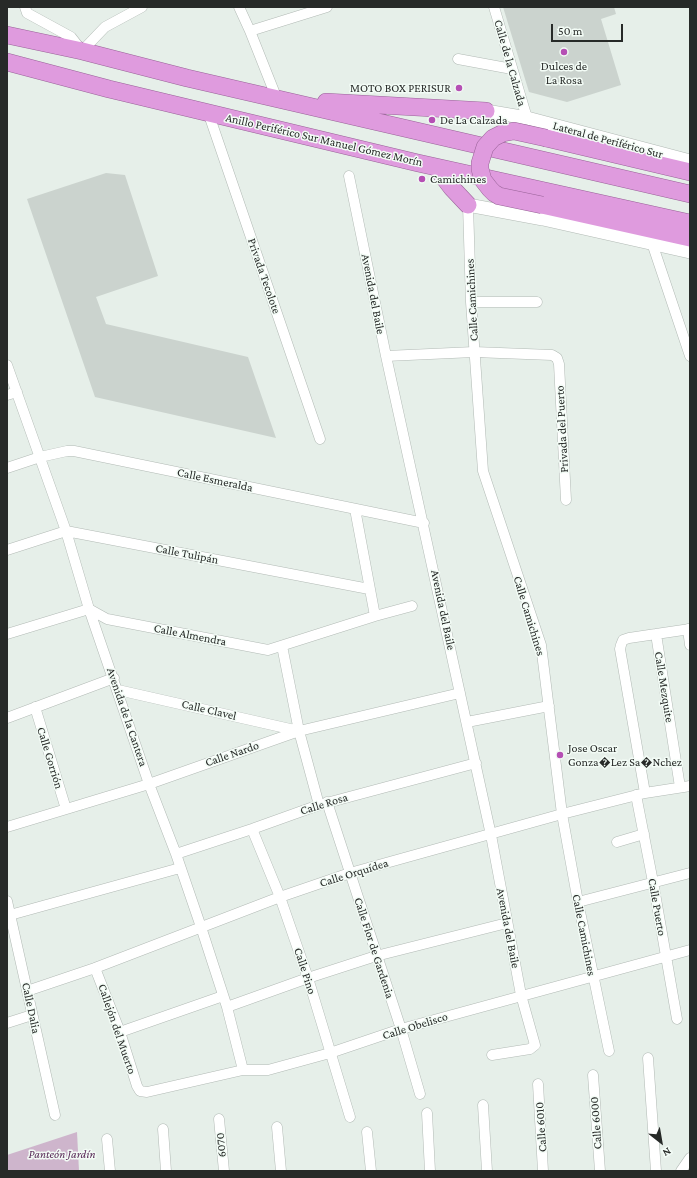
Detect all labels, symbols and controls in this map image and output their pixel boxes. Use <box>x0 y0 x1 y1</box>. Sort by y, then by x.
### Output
scale bar <box>553 16 625 42</box>
street label: Calle de la Calzada <box>491 18 529 108</box>
text: 50 m <box>558 24 582 38</box>
marker: Dulces de La Rosa <box>559 47 569 57</box>
place label: Dulces de La Rosa <box>541 59 587 87</box>
place label: MOTO BOX PERISUR <box>350 81 451 95</box>
marker: MOTO BOX PERISUR <box>454 83 464 93</box>
street label: Anillo Periférico Sur Manuel Gómez Morín <box>224 110 424 170</box>
place label: De La Calzada <box>440 113 508 127</box>
marker: De La Calzada <box>427 115 437 125</box>
street label: Lateral de Periférico Sur <box>551 118 665 162</box>
place label: Camichines <box>430 172 486 186</box>
marker: Camichines <box>417 174 427 184</box>
street label: Privada Tecolote <box>244 236 284 316</box>
street label: Avenida del Baile <box>358 253 388 335</box>
street label: Calle Camichines <box>463 258 481 342</box>
street label: Privada del Puerto <box>553 385 571 473</box>
street label: Calle Esmeralda <box>176 465 254 495</box>
street label: Calle Tulipán <box>154 541 220 567</box>
street label: Avenida del Baile <box>427 569 459 651</box>
street label: Calle Camichines <box>510 574 548 658</box>
street label: Calle Almendra <box>152 621 228 649</box>
street label: Calle Mezquite <box>651 651 677 723</box>
street label: Avenida de la Cantera <box>103 666 151 768</box>
street label: Calle Clavel <box>180 697 238 723</box>
street label: Calle Gorrión <box>34 725 66 791</box>
street label: Calle Nardo <box>203 738 261 770</box>
place label: Jose Oscar Gonza�Lez Sa�Nchez <box>568 741 682 769</box>
marker: Jose Oscar Gonza�Lez Sa�Nchez <box>555 750 565 760</box>
street label: Calle Rosa <box>298 790 350 818</box>
street label: Calle Orquídea <box>318 856 390 890</box>
street label: Calle Puerto <box>645 877 669 937</box>
street label: Avenida del Baile <box>493 887 523 969</box>
street label: Calle Camichines <box>569 893 599 977</box>
street label: Calle Flor de Gardenia <box>351 896 397 1000</box>
street label: Calle Pino <box>291 946 319 996</box>
street label: Calle Dalia <box>19 981 43 1035</box>
street label: Callejón del Muerto <box>95 982 139 1076</box>
street label: Calle Obelisco <box>380 1009 450 1043</box>
street label: Calle 6000 <box>587 1096 605 1150</box>
street label: Calle 6010 <box>532 1102 550 1152</box>
north arrow <box>641 1122 681 1162</box>
street label: 6070 <box>213 1132 229 1158</box>
text: N <box>661 1145 673 1159</box>
park label: Panteón Jardín <box>28 1147 96 1161</box>

